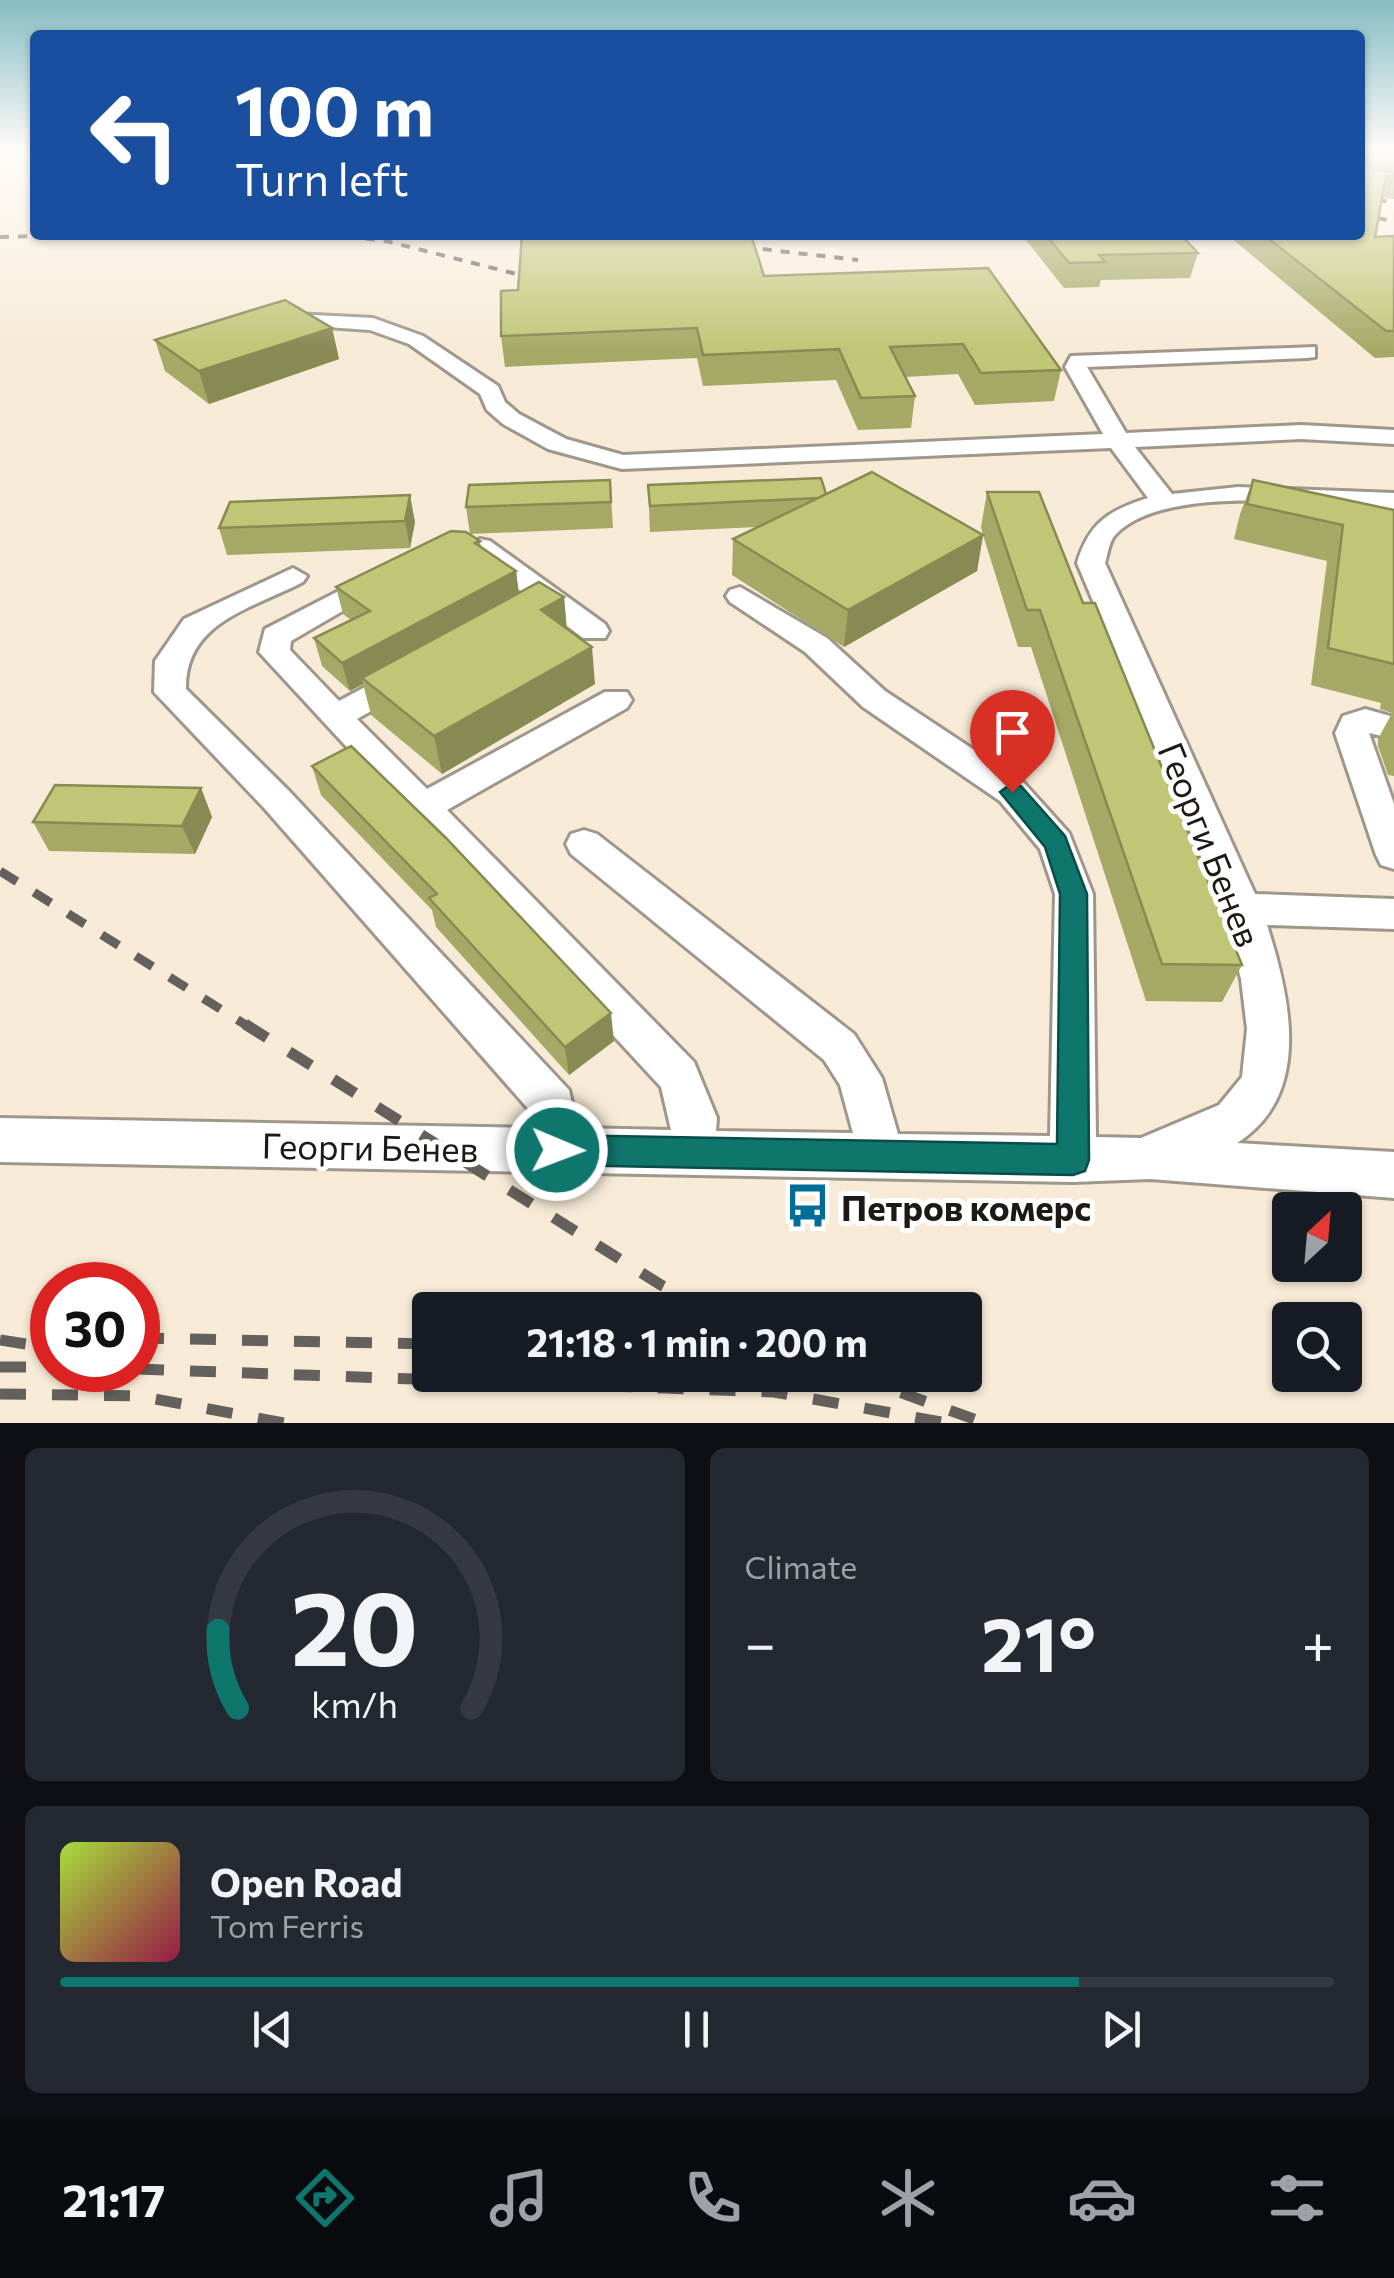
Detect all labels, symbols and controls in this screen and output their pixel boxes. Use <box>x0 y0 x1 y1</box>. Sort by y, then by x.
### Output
text: 100 m <box>235 65 434 150</box>
icon: left <box>70 70 200 200</box>
text: Turn left <box>235 150 409 205</box>
pin <box>970 690 1055 793</box>
icon: arrive <box>985 705 1040 760</box>
street label: Георги Бенев <box>1151 736 1271 952</box>
position arrow <box>505 1098 609 1202</box>
street label: Георги Бенев <box>261 1123 479 1169</box>
bus stop icon: Петров комерс <box>784 1182 832 1230</box>
place label: Петров комерс <box>841 1185 1091 1228</box>
north arrow <box>1272 1192 1362 1282</box>
map controls <box>1272 1192 1362 1392</box>
speed limit sign: 30 <box>30 1262 160 1392</box>
button: search <box>1272 1302 1362 1392</box>
text: 21:18 · 1 min · 200 m <box>526 1318 868 1365</box>
text: Climate <box>745 1546 857 1586</box>
text: 20 <box>291 1560 419 1687</box>
text: 21° <box>981 1596 1096 1687</box>
text: − <box>745 1608 776 1675</box>
text: + <box>1302 1608 1334 1675</box>
text: km/h <box>311 1682 398 1725</box>
text: Open Road <box>210 1858 403 1905</box>
text: Tom Ferris <box>210 1905 364 1945</box>
icon: previous <box>245 2002 300 2057</box>
icon: pause <box>669 2002 724 2057</box>
icon: next <box>1094 2002 1149 2057</box>
icon: directions <box>290 2163 360 2233</box>
icon: music <box>484 2163 554 2233</box>
icon: phone <box>678 2163 748 2233</box>
icon: climate <box>873 2163 943 2233</box>
icon: car <box>1067 2163 1137 2233</box>
icon: filters <box>1262 2163 1332 2233</box>
text: 21:17 <box>62 2171 165 2226</box>

